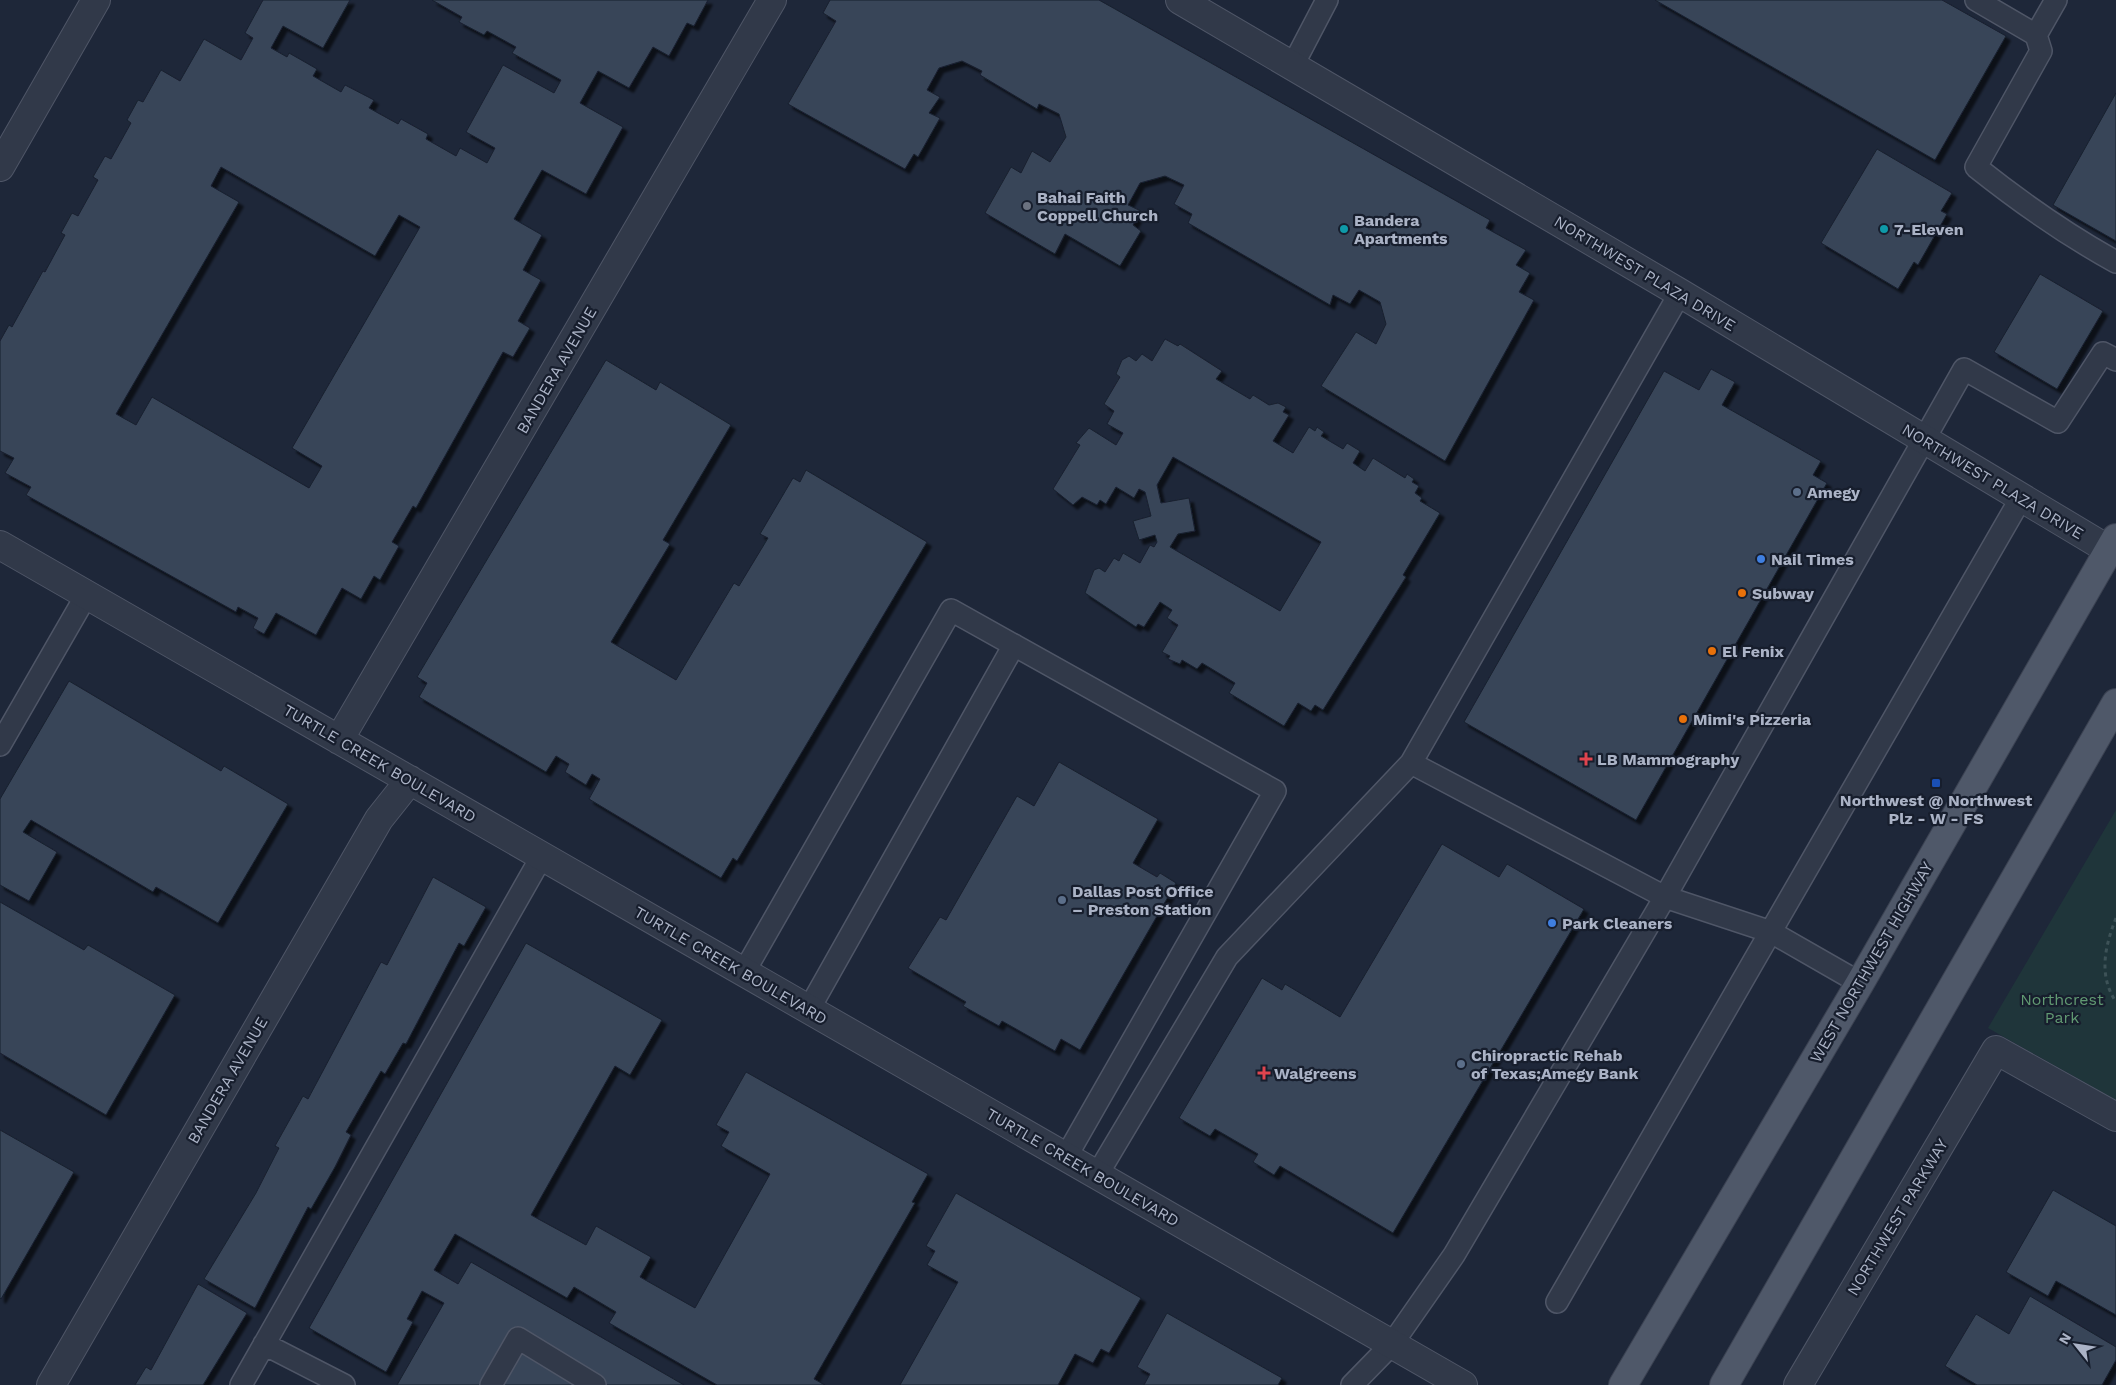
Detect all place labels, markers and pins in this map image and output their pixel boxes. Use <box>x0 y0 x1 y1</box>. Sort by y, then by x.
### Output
place label: Bahai Faith Coppell Church <box>1037 188 1158 225</box>
marker: Bahai Faith Coppell Church <box>1021 200 1033 212</box>
place label: Bandera Apartments <box>1354 211 1448 248</box>
place label: 7-Eleven <box>1894 220 1964 239</box>
marker: Bandera Apartments <box>1338 223 1350 235</box>
marker: 7-Eleven <box>1878 223 1890 235</box>
place label: Amegy <box>1807 483 1861 502</box>
marker: Amegy <box>1791 486 1803 498</box>
place label: Nail Times <box>1771 550 1854 569</box>
marker: Nail Times <box>1755 553 1767 565</box>
place label: Subway <box>1752 584 1815 603</box>
marker: Subway <box>1736 587 1748 599</box>
place label: El Fenix <box>1722 642 1785 661</box>
marker: El Fenix <box>1706 645 1718 657</box>
place label: Mimi's Pizzeria <box>1693 710 1812 729</box>
marker: Mimi's Pizzeria <box>1677 713 1689 725</box>
place label: LB Mammography <box>1597 750 1740 769</box>
marker: LB Mammography <box>1579 752 1593 766</box>
marker: Northwest @ Northwest Plz - W - FS <box>1930 777 1942 789</box>
place label: Northwest @ Northwest Plz - W - FS <box>1840 791 2032 828</box>
place label: Dallas Post Office – Preston Station <box>1072 882 1214 919</box>
marker: Dallas Post Office – Preston Station <box>1056 894 1068 906</box>
place label: Park Cleaners <box>1562 914 1673 933</box>
marker: Park Cleaners <box>1546 917 1558 929</box>
place label: Chiropractic Rehab of Texas;Amegy Bank <box>1471 1046 1638 1083</box>
marker: Chiropractic Rehab of Texas;Amegy Bank <box>1455 1058 1467 1070</box>
place label: Walgreens <box>1274 1064 1357 1083</box>
marker: Walgreens <box>1258 1067 1270 1079</box>

